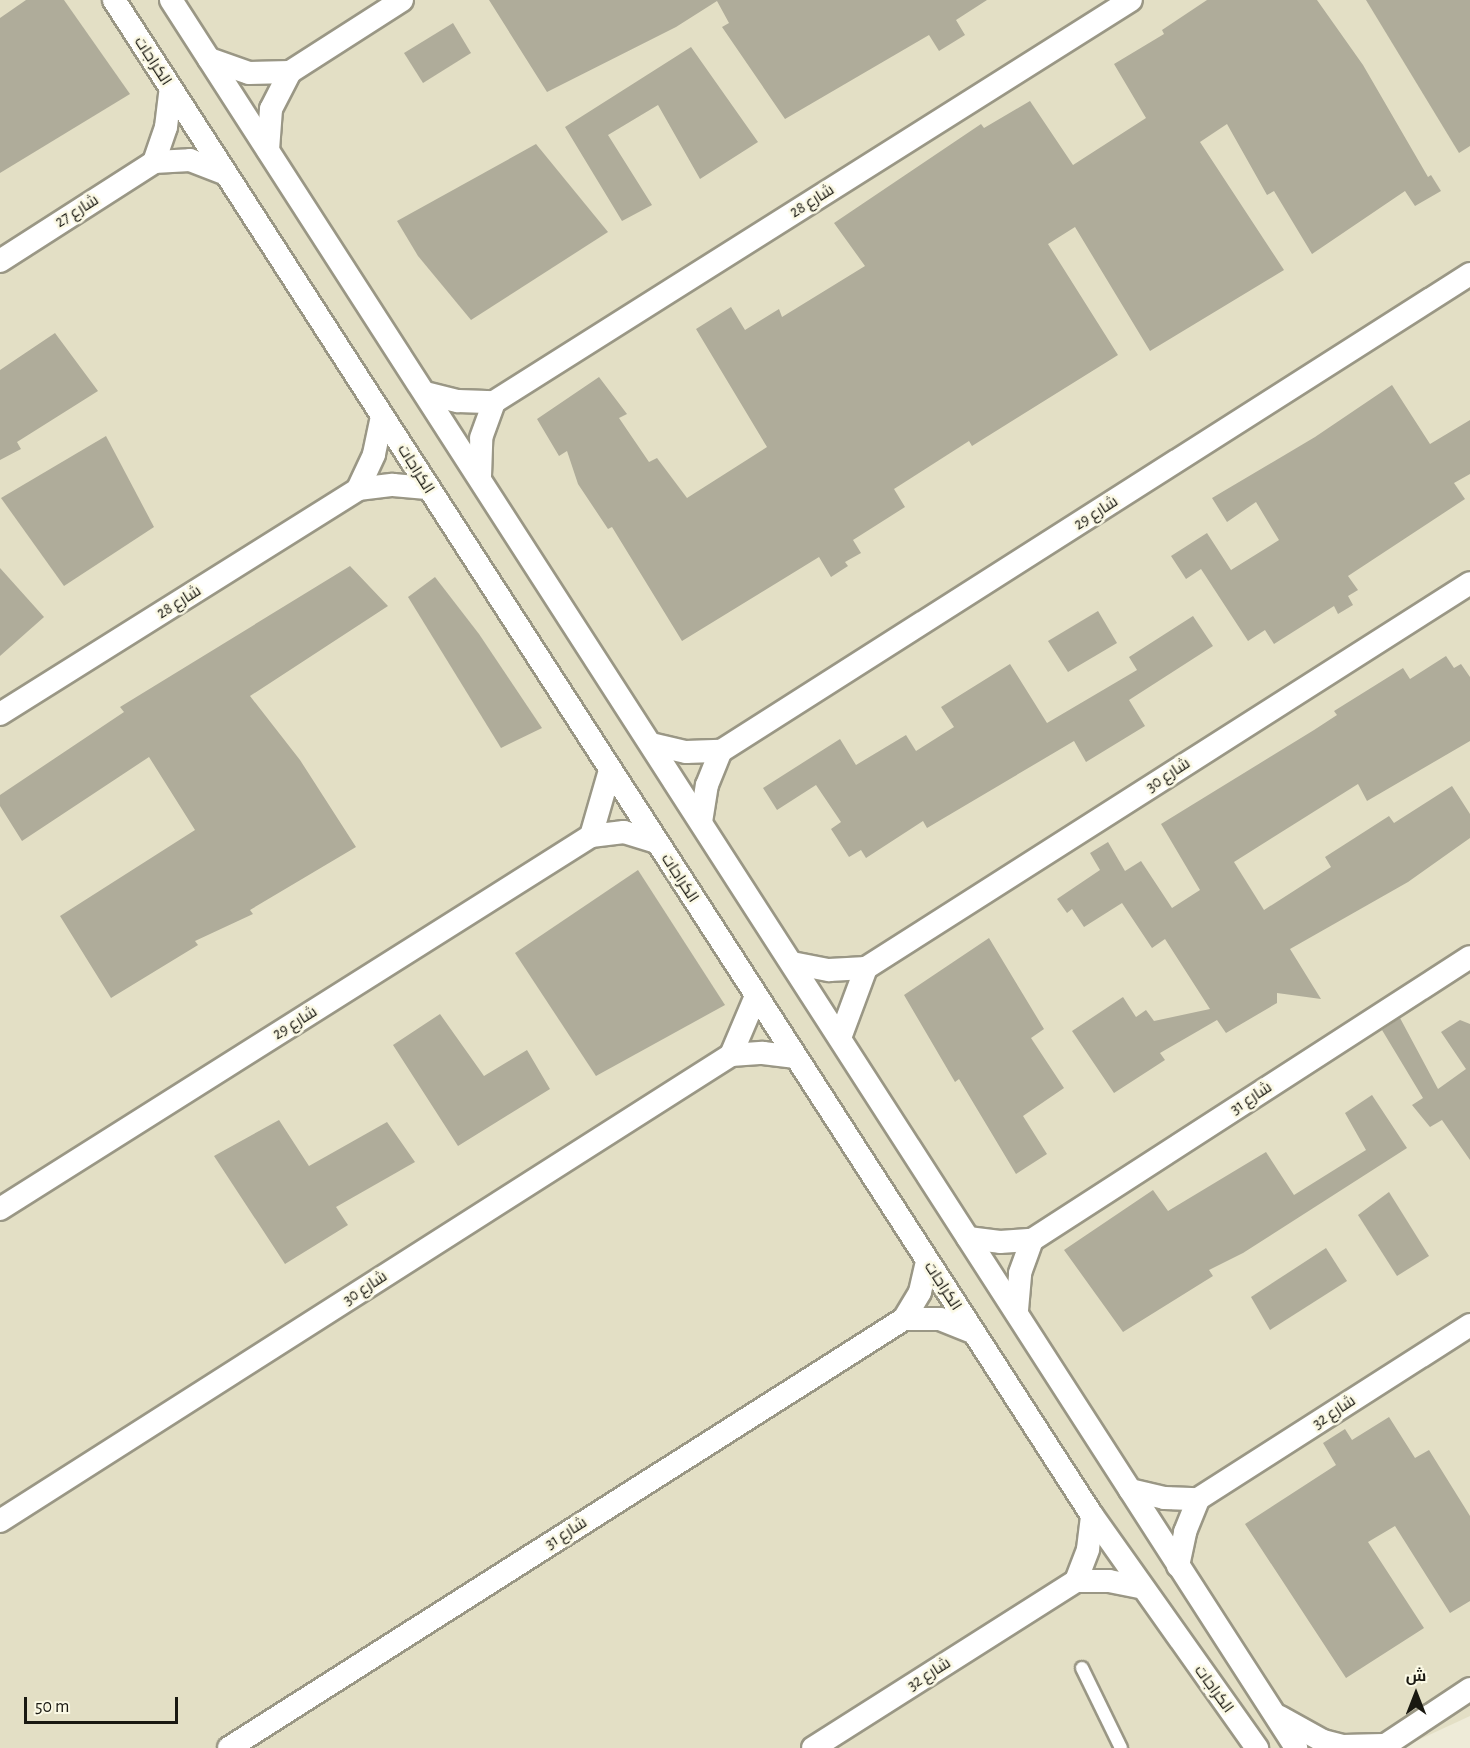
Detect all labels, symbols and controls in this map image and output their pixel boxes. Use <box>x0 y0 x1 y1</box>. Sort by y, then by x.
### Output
street label: الكراجات <box>130 33 176 89</box>
street label: شارع 28 <box>786 180 838 222</box>
street label: شارع 27 <box>52 190 102 232</box>
street label: الكراجات <box>393 441 439 497</box>
street label: شارع 29 <box>1070 492 1122 534</box>
street label: شارع 28 <box>153 581 205 623</box>
street label: شارع 30 <box>1142 754 1194 796</box>
street label: الكراجات <box>657 850 703 906</box>
street label: شارع 29 <box>269 1002 321 1044</box>
street label: شارع 31 <box>1227 1077 1275 1119</box>
street label: الكراجات <box>920 1258 966 1314</box>
street label: شارع 30 <box>339 1267 391 1309</box>
street label: شارع 32 <box>1309 1391 1359 1433</box>
street label: شارع 31 <box>542 1513 590 1553</box>
street label: شارع 32 <box>904 1653 954 1695</box>
street label: الكراجات <box>1190 1661 1238 1717</box>
north arrow <box>1386 1664 1446 1724</box>
text: ش <box>1406 1668 1426 1684</box>
scale bar <box>27 1685 182 1723</box>
text: 50 m <box>35 1698 69 1716</box>

